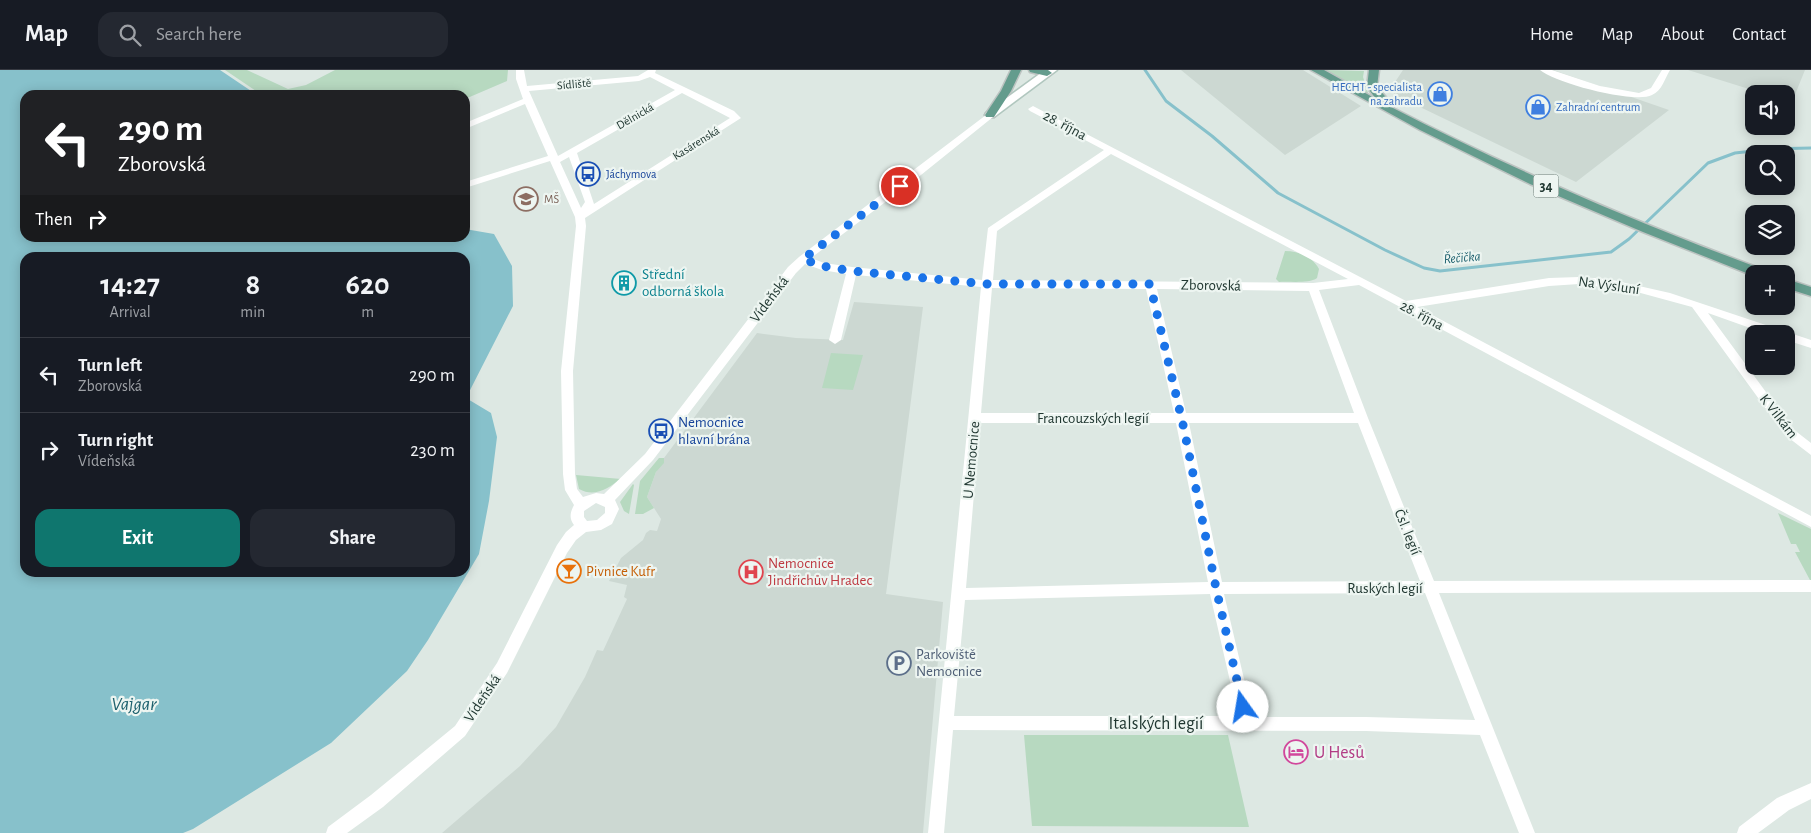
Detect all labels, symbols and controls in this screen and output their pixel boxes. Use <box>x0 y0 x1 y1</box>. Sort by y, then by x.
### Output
search box <box>98 12 448 57</box>
icon: search <box>116 21 144 49</box>
text: Map <box>25 22 68 46</box>
text: Search here <box>156 25 242 44</box>
text: Home <box>1530 26 1573 44</box>
text: Map <box>1601 26 1633 44</box>
text: About <box>1661 26 1704 44</box>
text: Contact <box>1732 26 1786 44</box>
street label: Sídliště <box>556 77 592 91</box>
place label: HECHT - specialista na zahradu <box>1332 81 1422 107</box>
shop icon: HECHT - specialista na zahradu <box>1427 81 1453 107</box>
map controls <box>1745 85 1795 375</box>
button: sound <box>1745 85 1795 135</box>
shop icon: Zahradní centrum <box>1525 94 1551 120</box>
street label: Dělnická <box>614 100 656 131</box>
place label: Zahradní centrum <box>1556 101 1640 113</box>
street label: 28. října <box>1041 108 1089 143</box>
icon: left <box>35 110 100 175</box>
text: 290 m <box>118 112 203 147</box>
street label: Kasárenská <box>670 124 722 162</box>
button: search <box>1745 145 1795 195</box>
text: Zborovská <box>118 153 206 175</box>
bus stop icon: Jáchymova <box>575 161 601 187</box>
pin <box>879 165 921 207</box>
place label: Jáchymova <box>606 168 657 181</box>
icon: arrive <box>886 172 914 200</box>
road number: 34 <box>1534 174 1558 198</box>
school or university icon: MŠ <box>513 186 539 212</box>
place label: MŠ <box>544 192 559 205</box>
icon: right <box>83 205 111 233</box>
button: layers <box>1745 205 1795 255</box>
text: Then <box>35 210 73 229</box>
water label: Řečička <box>1443 247 1481 267</box>
button: + <box>1745 265 1795 315</box>
place label: Střední odborná škola <box>642 267 724 299</box>
text: 14:27 <box>100 270 160 300</box>
text: 8 <box>245 270 260 300</box>
text: 620 <box>346 270 390 300</box>
building icon: Střední odborná škola <box>611 270 637 296</box>
street label: Vídeňská <box>747 273 792 325</box>
street label: Na Výsluní <box>1577 274 1641 297</box>
street label: Zborovská <box>1181 277 1241 294</box>
street label: 28. října <box>1398 298 1446 333</box>
text: Arrival <box>110 304 151 320</box>
text: min <box>240 304 265 320</box>
text: m <box>361 304 374 320</box>
button: − <box>1745 325 1795 375</box>
text: Turn left <box>78 356 142 375</box>
icon: left <box>35 361 63 389</box>
text: 290 m <box>409 366 455 385</box>
text: Zborovská <box>78 378 142 394</box>
street label: K Vilkám <box>1757 391 1800 441</box>
street label: Francouzských legií <box>1037 411 1149 426</box>
place label: Nemocnice hlavní brána <box>678 415 750 447</box>
bus stop icon: Nemocnice hlavní brána <box>648 418 674 444</box>
street label: U Nemocnice <box>961 421 982 499</box>
text: Turn right <box>78 431 153 450</box>
icon: right <box>35 436 63 464</box>
text: 230 m <box>410 441 455 460</box>
text: Vídeňská <box>78 453 135 469</box>
street label: Čsl. legií <box>1392 507 1425 558</box>
button: Exit <box>35 509 240 567</box>
button: Share <box>250 509 455 567</box>
place label: Nemocnice Jindřichův Hradec <box>768 556 873 588</box>
bar icon: Pivnice Kufr <box>556 558 582 584</box>
hospital icon: Nemocnice Jindřichův Hradec <box>738 559 764 585</box>
place label: Pivnice Kufr <box>586 564 655 579</box>
street label: Ruských legií <box>1347 581 1423 596</box>
place label: Parkoviště Nemocnice <box>916 647 982 679</box>
parking icon: Parkoviště Nemocnice <box>886 650 912 676</box>
street label: Vídeňská <box>461 672 504 725</box>
position arrow <box>1216 680 1268 732</box>
water label: Vajgar <box>112 695 157 714</box>
street label: Italských legií <box>1109 715 1204 733</box>
hotel icon: U Hesů <box>1283 739 1309 765</box>
place label: U Hesů <box>1314 744 1364 762</box>

